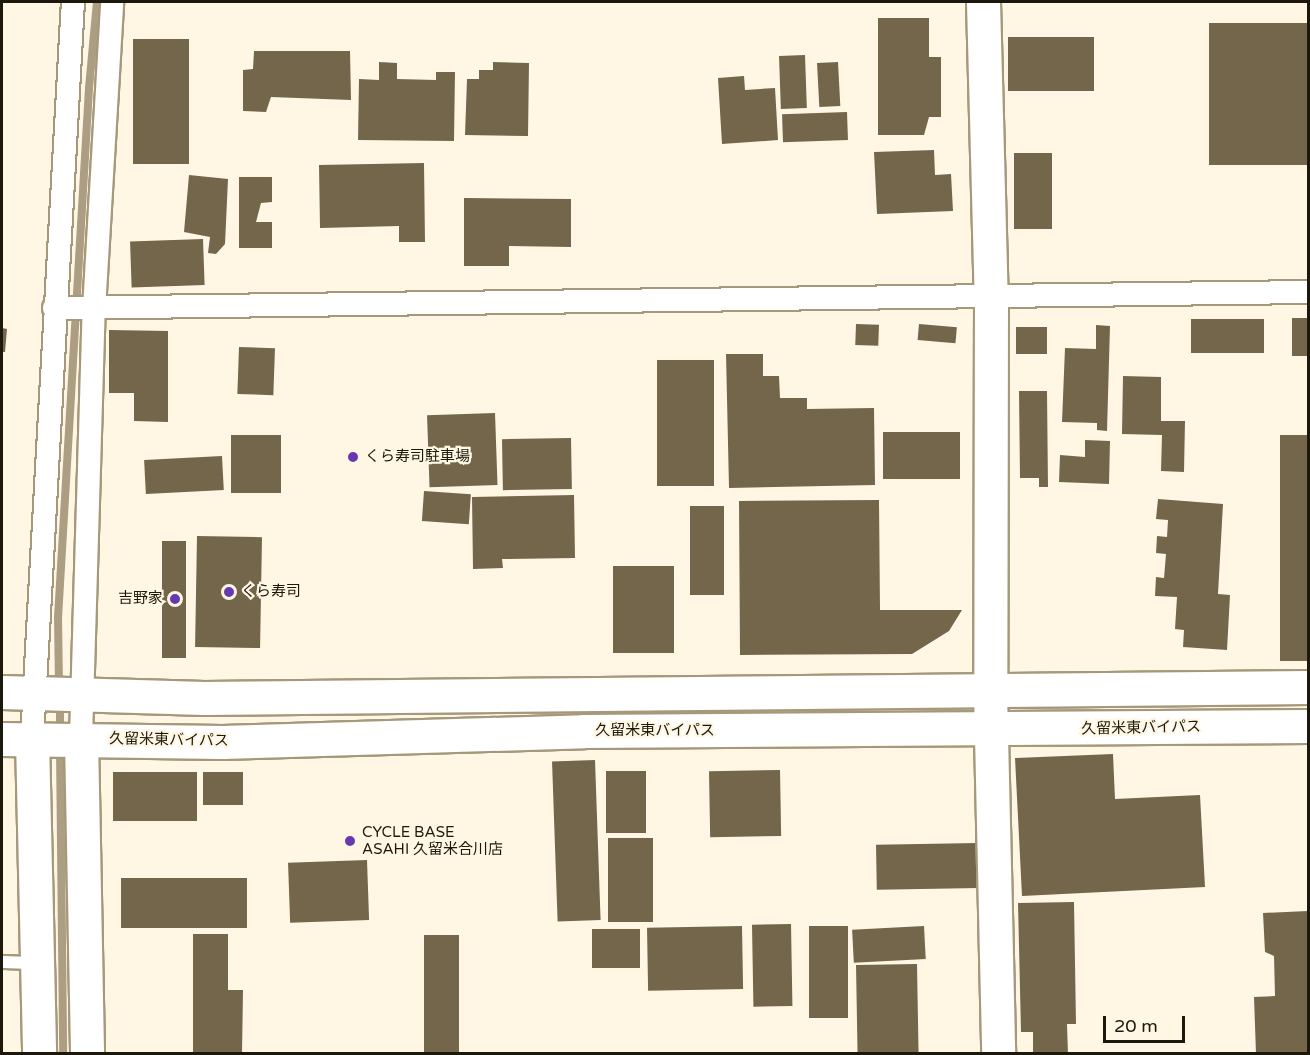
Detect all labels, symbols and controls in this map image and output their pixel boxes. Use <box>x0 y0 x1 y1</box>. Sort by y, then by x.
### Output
place label: くら寿司駐車場 <box>365 448 470 466</box>
marker: くら寿司駐車場 <box>346 450 360 464</box>
place label: くら寿司 <box>241 583 301 601</box>
marker: くら寿司 <box>222 585 236 599</box>
place label: 吉野家 <box>118 590 163 608</box>
marker: 吉野家 <box>168 592 182 606</box>
street label: 久留米東バイパス <box>1081 718 1201 738</box>
street label: 久留米東バイパス <box>595 722 715 740</box>
street label: 久留米東バイパス <box>109 730 229 750</box>
place label: CYCLE BASE ASAHI 久留米合川店 <box>362 823 503 858</box>
marker: CYCLE BASE ASAHI 久留米合川店 <box>343 834 357 848</box>
scale bar <box>1106 1004 1188 1042</box>
text: 20 m <box>1114 1015 1158 1037</box>

